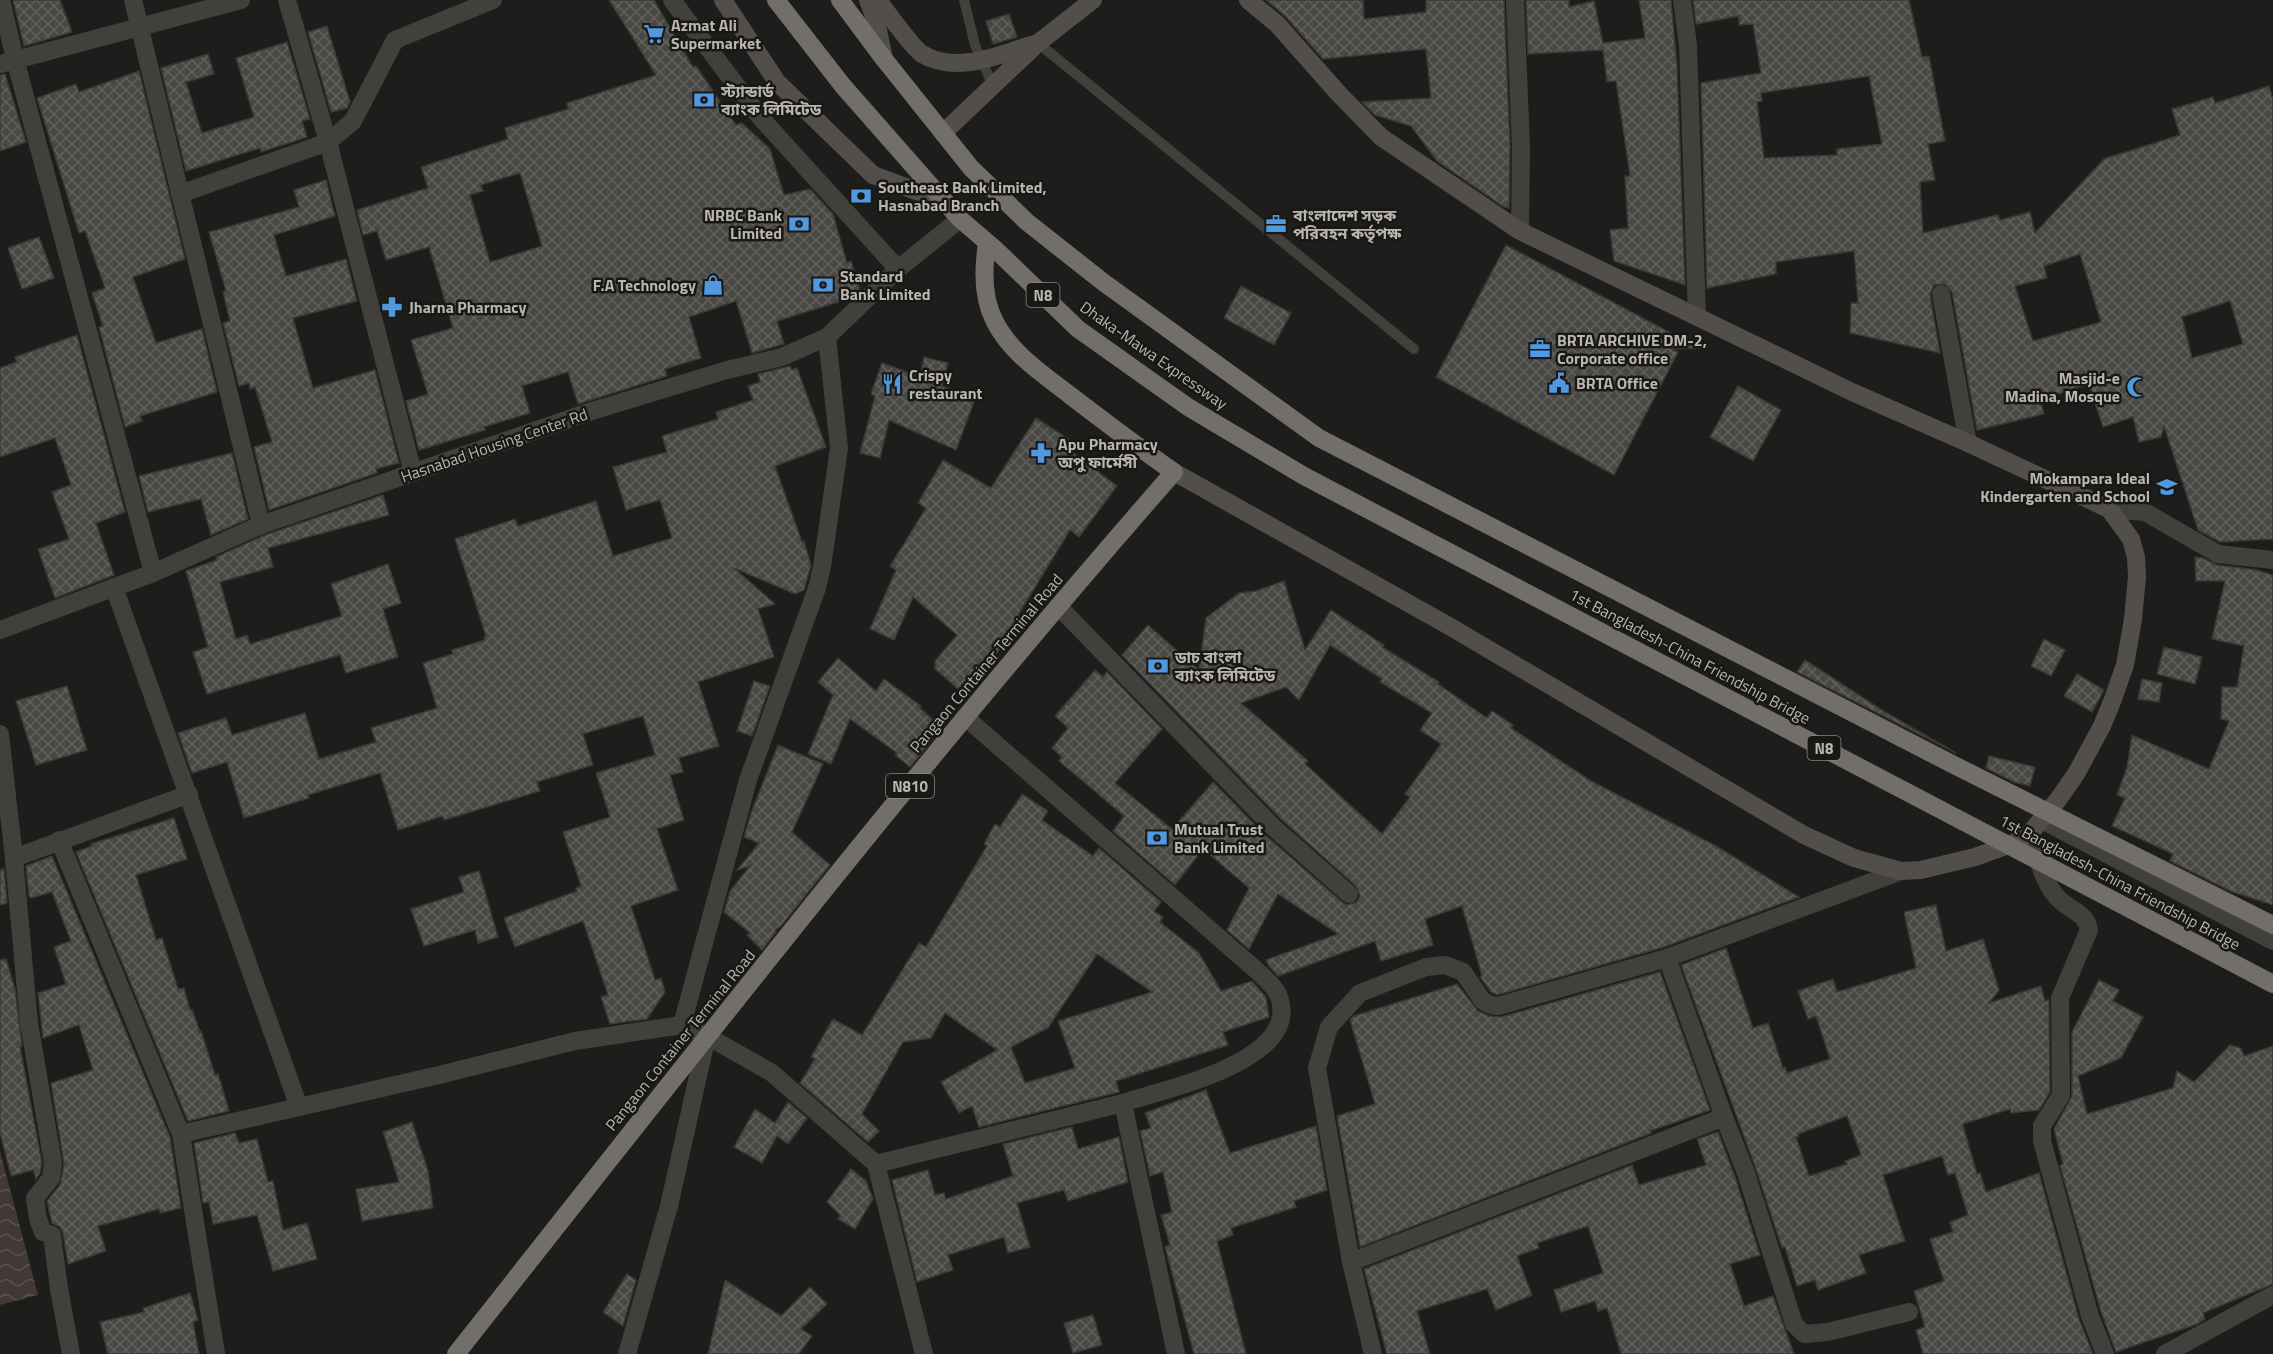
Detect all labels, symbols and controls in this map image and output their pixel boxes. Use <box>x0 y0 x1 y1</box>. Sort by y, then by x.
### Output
place label: Azmat Ali Supermarket <box>671 13 761 55</box>
supermarket icon: Azmat Ali Supermarket <box>642 22 666 46</box>
place label: স্ট্যান্ডার্ড ব্যাংক লিমিটেড <box>720 79 822 121</box>
bank icon: স্ট্যান্ডার্ড ব্যাংক লিমিটেড <box>692 88 716 112</box>
place label: Southeast Bank Limited, Hasnabad Branch <box>878 175 1047 217</box>
bank icon: Southeast Bank Limited, Hasnabad Branch <box>849 184 873 208</box>
place label: NRBC Bank Limited <box>704 203 783 245</box>
place label: বাংলাদেশ সড়ক পরিবহন কর্তৃপক্ষ <box>1292 203 1402 245</box>
bank icon: NRBC Bank Limited <box>787 212 811 236</box>
office icon: বাংলাদেশ সড়ক পরিবহন কর্তৃপক্ষ <box>1264 212 1288 236</box>
place label: Standard Bank Limited <box>840 264 931 306</box>
place label: F.A Technology <box>593 273 696 297</box>
shop icon: F.A Technology <box>701 273 725 297</box>
bank icon: Standard Bank Limited <box>811 273 835 297</box>
road number: N8 <box>1026 283 1060 307</box>
pharmacy icon: Jharna Pharmacy <box>380 295 404 319</box>
place label: Jharna Pharmacy <box>409 295 527 319</box>
street label: Dhaka-Mawa Expressway <box>1075 295 1233 415</box>
place label: BRTA ARCHIVE DM-2, Corporate office <box>1557 328 1707 370</box>
office icon: BRTA ARCHIVE DM-2, Corporate office <box>1528 337 1552 361</box>
place label: Crispy restaurant <box>909 363 982 405</box>
place label: Masjid-e Madina, Mosque <box>2005 366 2120 408</box>
public building icon: BRTA Office <box>1547 371 1571 395</box>
place label: BRTA Office <box>1576 371 1658 395</box>
restaurant icon: Crispy restaurant <box>880 372 904 396</box>
mosque icon: Masjid-e Madina, Mosque <box>2125 375 2149 399</box>
street label: Hasnabad Housing Center Rd <box>397 402 591 488</box>
place label: Apu Pharmacy অপু ফার্মেসী <box>1057 432 1158 474</box>
pharmacy icon: Apu Pharmacy অপু ফার্মেসী <box>1029 441 1053 465</box>
place label: Mokampara Ideal Kindergarten and School <box>1980 466 2150 508</box>
school or university icon: Mokampara Ideal Kindergarten and School <box>2155 475 2179 499</box>
street label: Pangaon Container Terminal Road <box>904 568 1068 758</box>
street label: 1st Bangladesh-China Friendship Bridge <box>1565 582 1815 730</box>
place label: ডাচ বাংলা ব্যাংক লিমিটেড <box>1174 645 1276 687</box>
bank icon: ডাচ বাংলা ব্যাংক লিমিটেড <box>1146 654 1170 678</box>
road number: N8 <box>1808 736 1840 760</box>
road number: N810 <box>886 774 934 798</box>
street label: 1st Bangladesh-China Friendship Bridge <box>1995 808 2245 956</box>
place label: Mutual Trust Bank Limited <box>1174 817 1265 859</box>
bank icon: Mutual Trust Bank Limited <box>1145 826 1169 850</box>
street label: Pangaon Container Terminal Road <box>599 944 761 1136</box>

